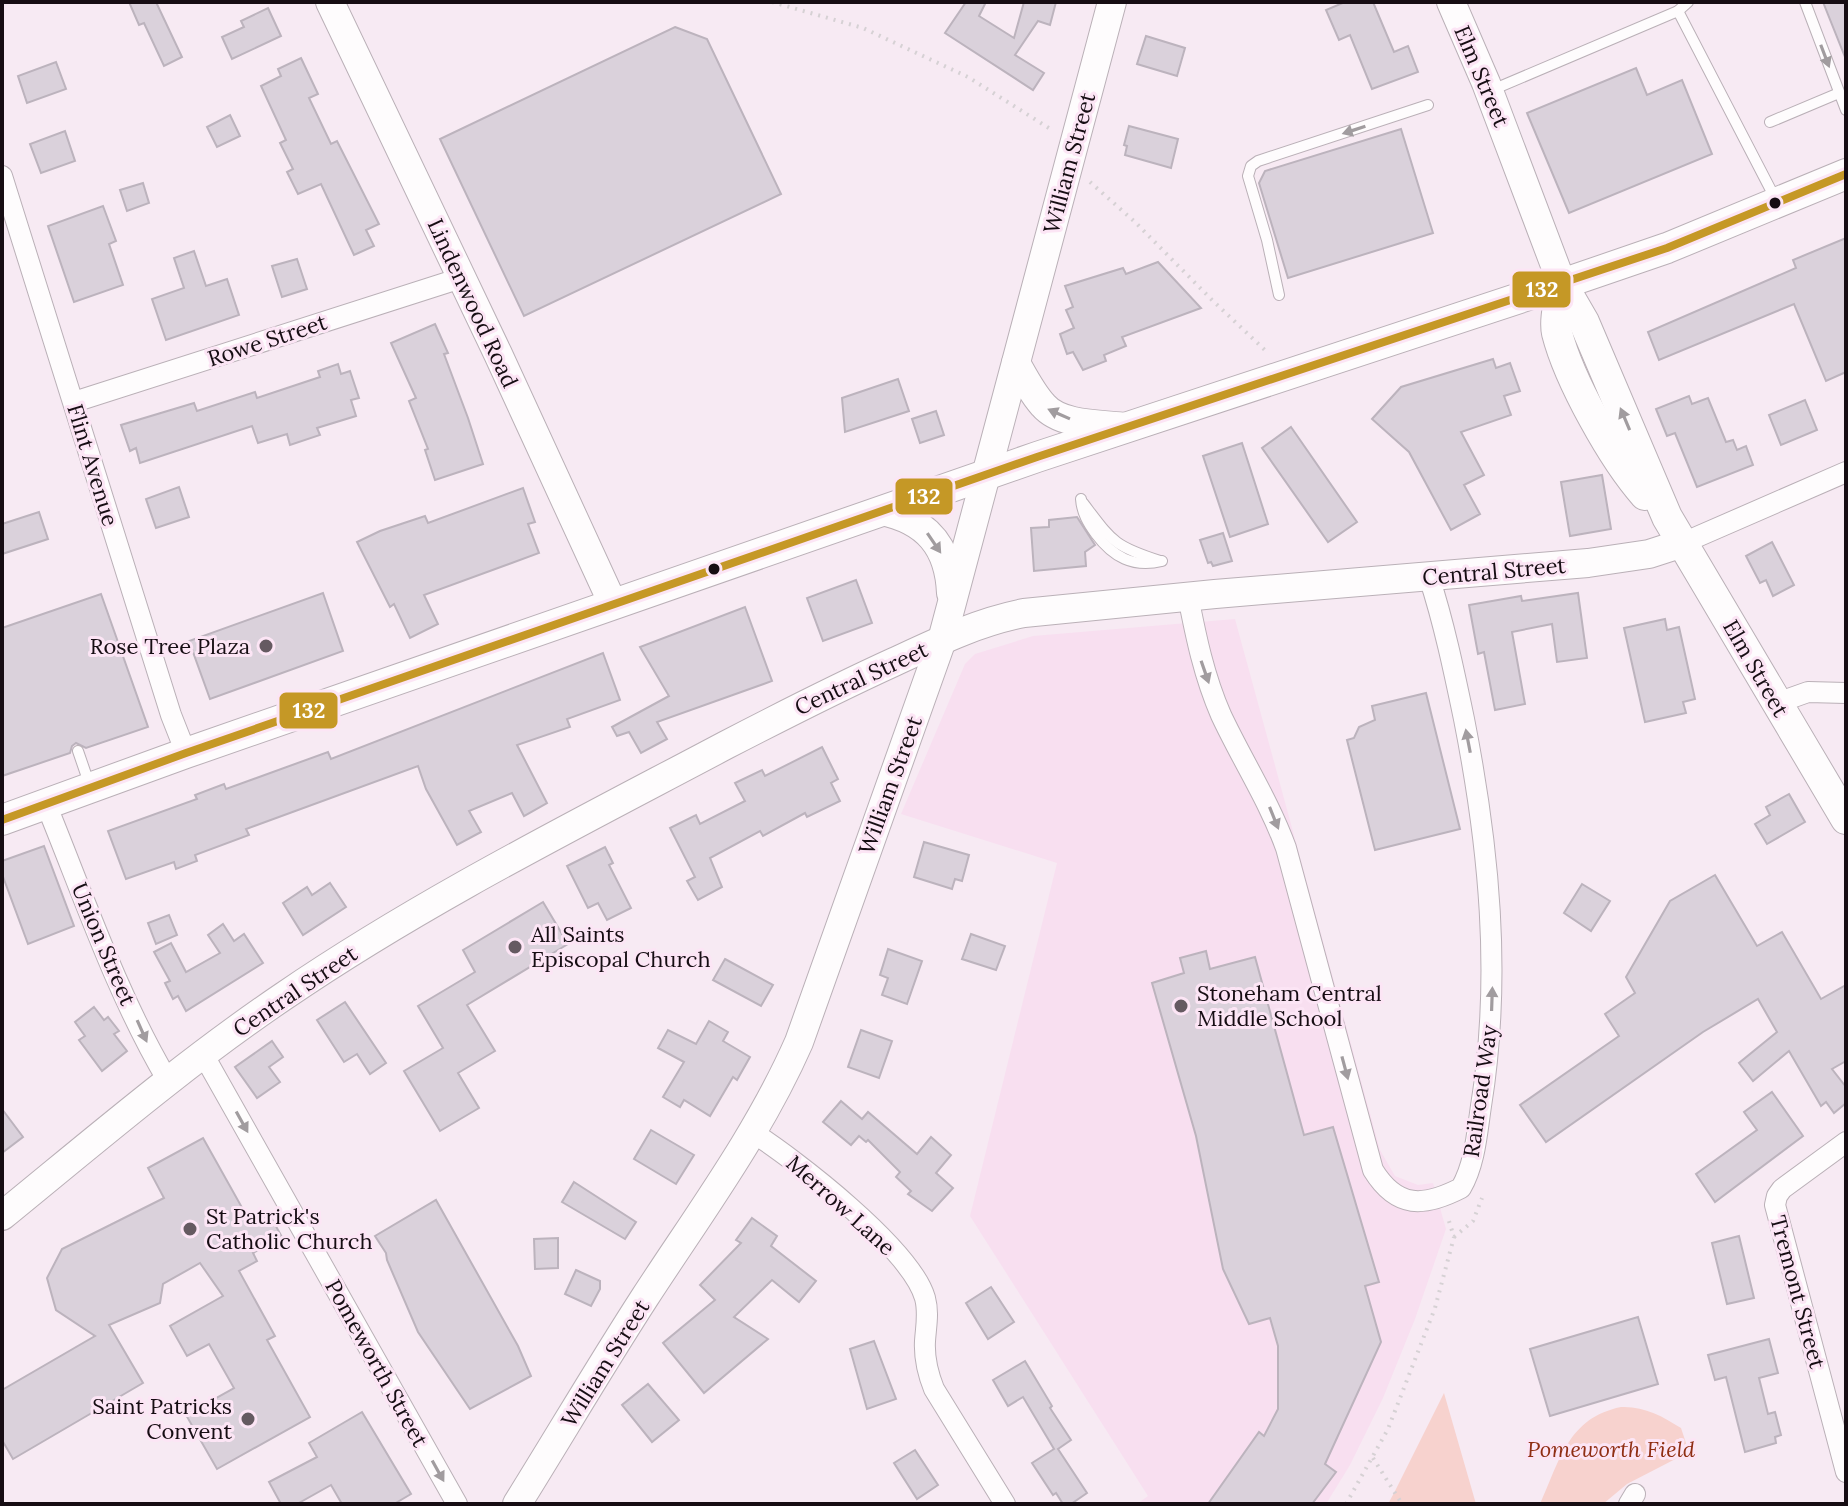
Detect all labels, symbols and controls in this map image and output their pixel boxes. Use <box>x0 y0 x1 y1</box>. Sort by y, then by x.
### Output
street label: Elm Street <box>1448 21 1516 131</box>
one-way arrow <box>1819 44 1832 68</box>
street label: William Street <box>1037 89 1101 237</box>
one-way arrow <box>1342 124 1366 136</box>
unlabelled marker <box>1767 195 1783 211</box>
street label: Lindenwood Road <box>422 214 524 392</box>
line badge: 132 <box>1511 270 1572 309</box>
text: 132 <box>1526 275 1558 303</box>
street label: Rowe Street <box>204 307 331 372</box>
street label: Flint Avenue <box>61 400 125 530</box>
one-way arrow <box>1619 407 1632 431</box>
one-way arrow <box>1047 408 1070 421</box>
line badge: 132 <box>894 477 954 516</box>
text: 132 <box>908 482 940 510</box>
one-way arrow <box>927 532 942 553</box>
street label: Central Street <box>1421 551 1567 591</box>
unlabelled marker <box>706 561 722 577</box>
street label: Elm Street <box>1717 614 1795 722</box>
place label: Rose Tree Plaza <box>90 632 250 660</box>
street label: Central Street <box>790 635 933 721</box>
marker: Rose Tree Plaza <box>257 637 275 655</box>
one-way arrow <box>1200 661 1212 685</box>
line badge: 132 <box>278 691 339 730</box>
text: 132 <box>293 696 325 724</box>
street label: William Street <box>852 712 928 858</box>
one-way arrow <box>1461 728 1474 753</box>
one-way arrow <box>1268 806 1281 830</box>
street label: Union Street <box>66 878 143 1010</box>
place label: All Saints Episcopal Church <box>530 920 711 973</box>
marker: All Saints Episcopal Church <box>506 938 524 956</box>
street label: Central Street <box>228 939 363 1043</box>
place label: Stoneham Central Middle School <box>1197 979 1382 1032</box>
one-way arrow <box>1485 986 1498 1011</box>
marker: Stoneham Central Middle School <box>1172 997 1190 1015</box>
one-way arrow <box>135 1019 148 1043</box>
street label: Railroad Way <box>1457 1022 1503 1159</box>
one-way arrow <box>1339 1056 1351 1081</box>
one-way arrow <box>235 1111 249 1133</box>
street label: Merrow Lane <box>781 1149 901 1261</box>
place label: St Patrick's Catholic Church <box>206 1202 373 1255</box>
street label: Tremont Street <box>1764 1212 1832 1372</box>
marker: St Patrick's Catholic Church <box>181 1220 199 1238</box>
street label: Pomeworth Street <box>319 1274 435 1452</box>
street label: William Street <box>555 1294 656 1432</box>
place label: Saint Patricks Convent <box>92 1392 232 1445</box>
marker: Saint Patricks Convent <box>239 1410 257 1428</box>
park label: Pomeworth Field <box>1527 1435 1696 1463</box>
one-way arrow <box>431 1459 445 1482</box>

